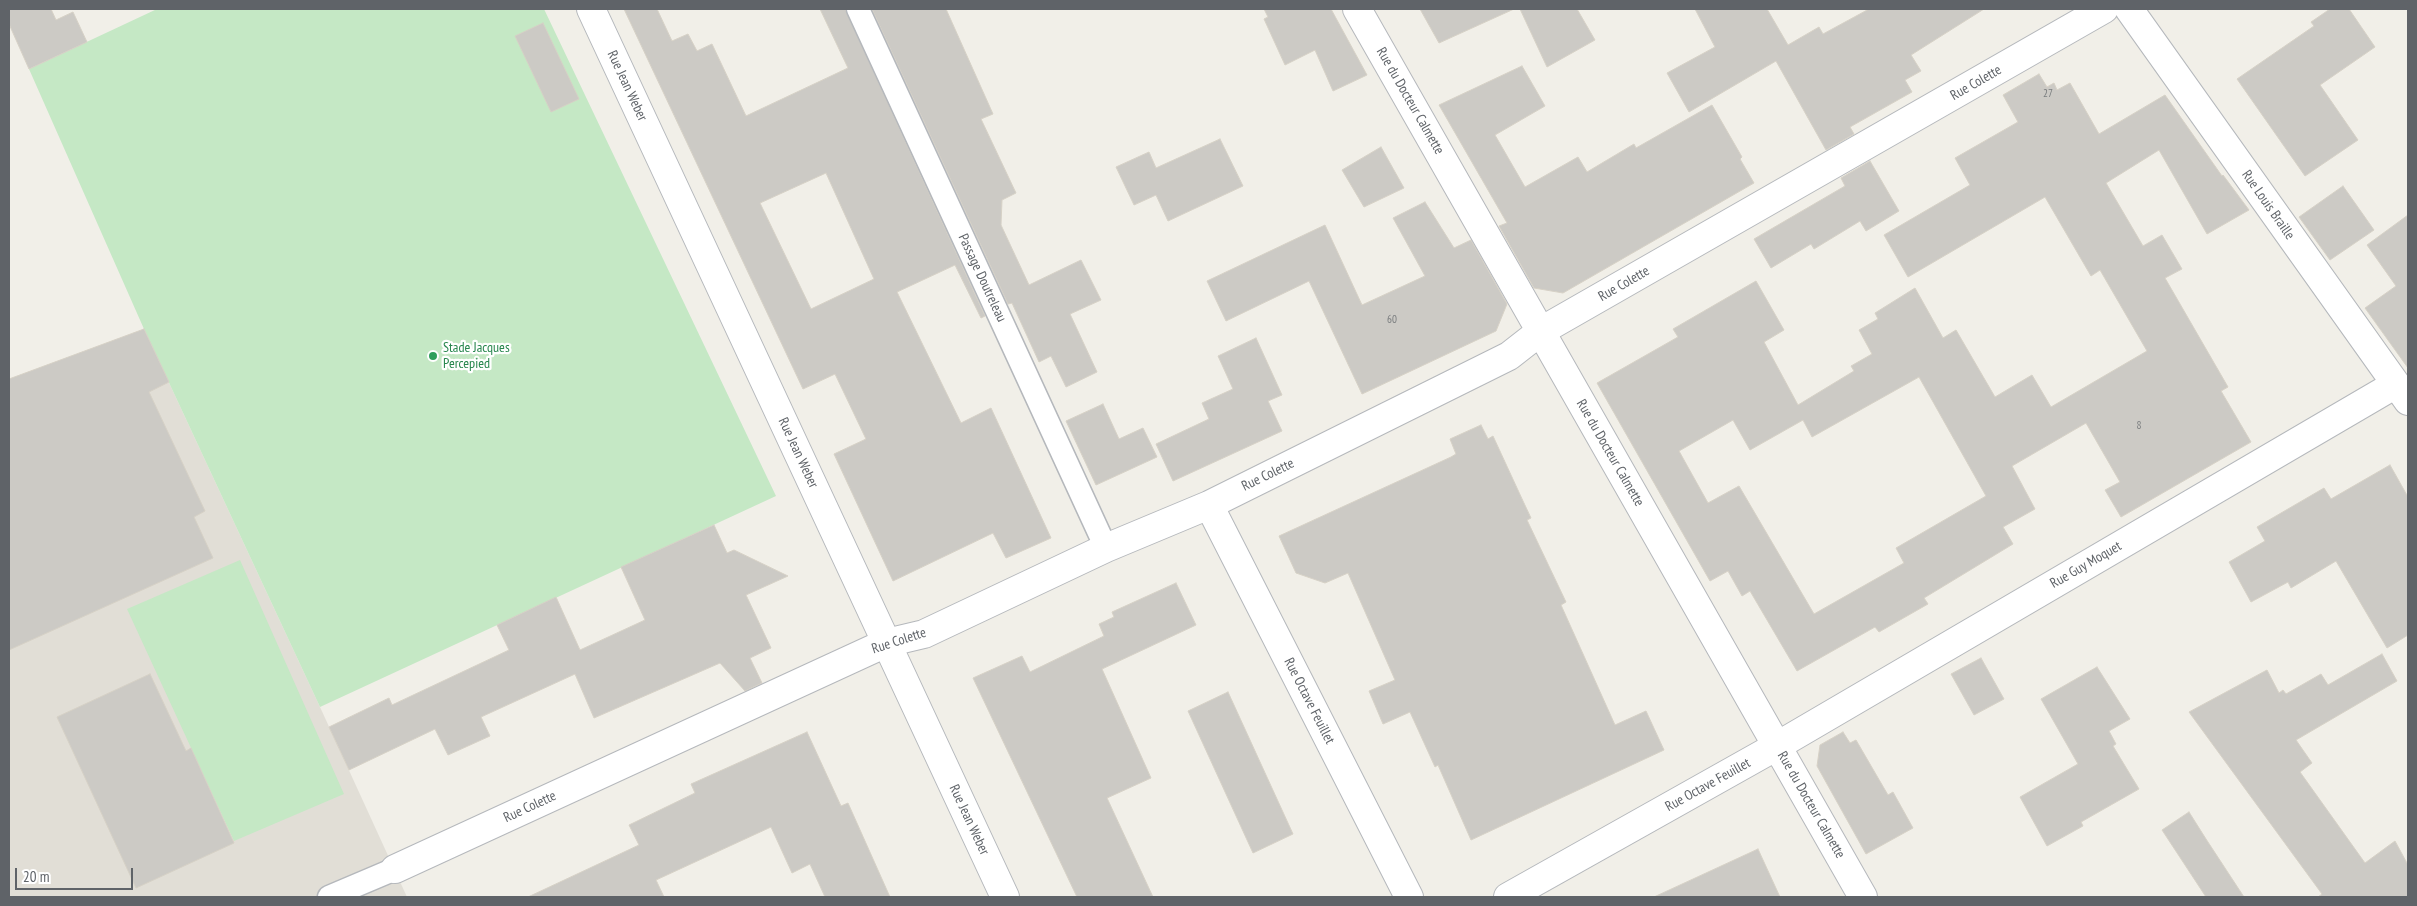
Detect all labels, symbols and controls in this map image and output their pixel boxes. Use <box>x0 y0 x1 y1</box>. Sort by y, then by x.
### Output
street label: Rue du Docteur Calmette <box>1373 44 1447 158</box>
street label: Rue Jean Weber <box>603 48 651 124</box>
street label: Rue Colette <box>1948 62 2004 104</box>
house number: 27 <box>2043 87 2053 101</box>
street label: Rue Louis Braille <box>2238 167 2298 243</box>
street label: Passage Doutreleau <box>954 231 1010 325</box>
street label: Rue Colette <box>1596 263 1652 305</box>
house number: 60 <box>1387 313 1397 327</box>
place label: Stade Jacques Percepied <box>443 340 510 372</box>
marker: Stade Jacques Percepied <box>427 350 439 362</box>
street label: Rue du Docteur Calmette <box>1573 396 1647 510</box>
street label: Rue Jean Weber <box>774 415 822 491</box>
house number: 8 <box>2137 419 2141 433</box>
street label: Rue Colette <box>1239 455 1297 495</box>
street label: Rue Guy Moquet <box>2047 538 2125 592</box>
street label: Rue Colette <box>870 624 928 658</box>
street label: Rue Octave Feuillet <box>1280 655 1338 747</box>
street label: Rue du Docteur Calmette <box>1774 748 1848 862</box>
street label: Rue Octave Feuillet <box>1663 755 1753 815</box>
street label: Rue Jean Weber <box>945 782 993 858</box>
street label: Rue Colette <box>501 788 559 826</box>
scale bar <box>18 858 135 890</box>
text: 20 m <box>23 867 49 886</box>

